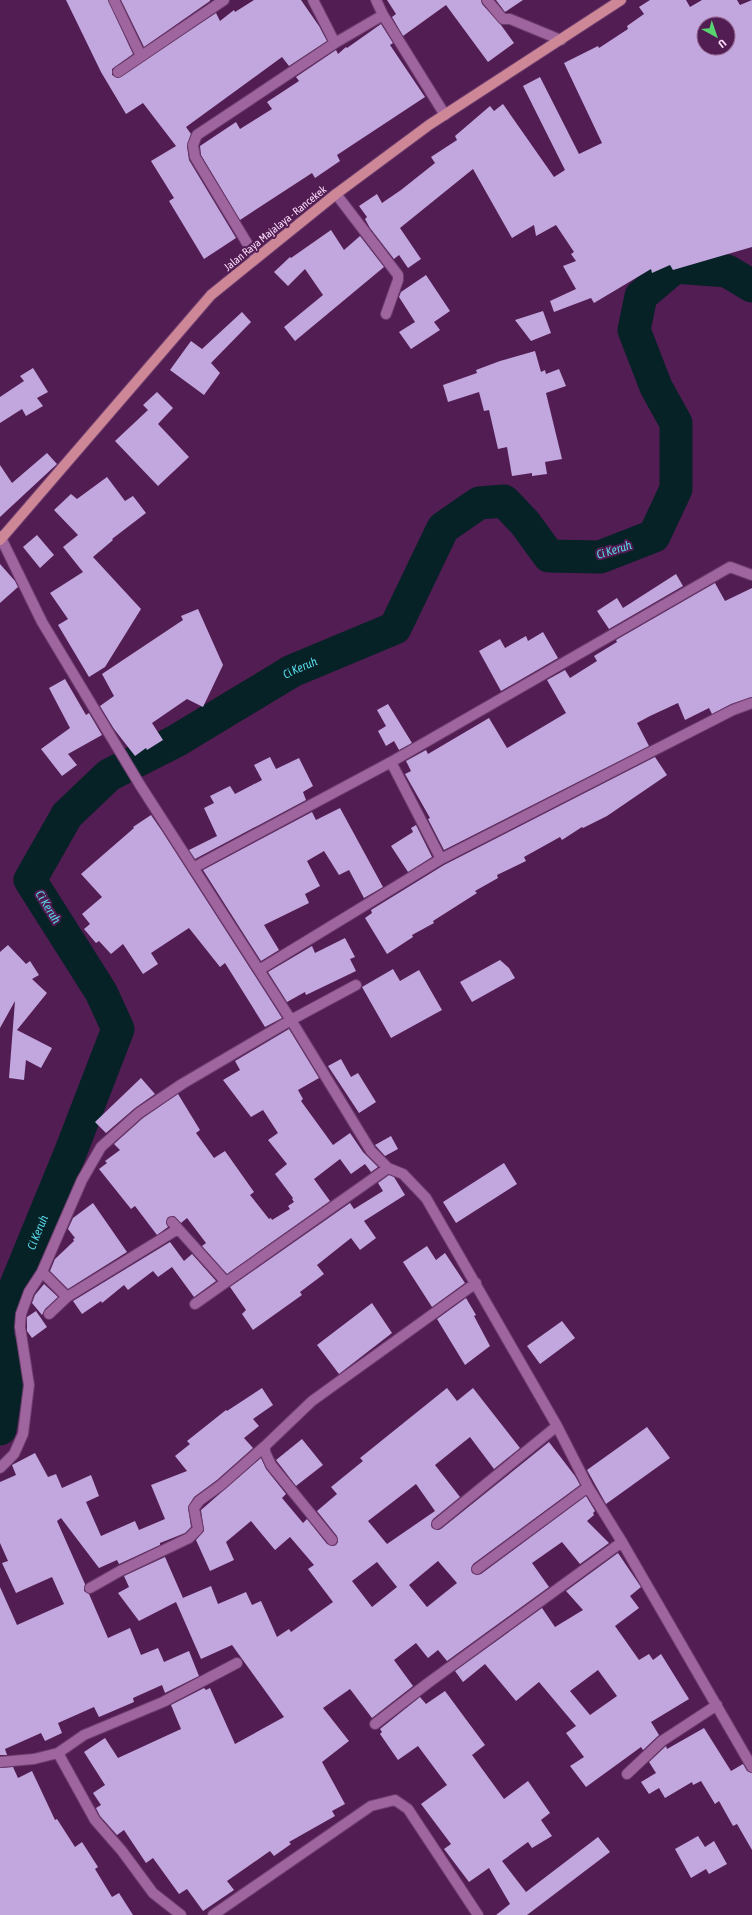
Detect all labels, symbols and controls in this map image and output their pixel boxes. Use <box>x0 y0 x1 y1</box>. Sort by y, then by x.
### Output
north arrow <box>696 16 736 56</box>
text: U <box>716 37 729 50</box>
street label: Jalan Raya Majalaya - Rancekek <box>221 183 329 273</box>
water label: Ci Keruh <box>595 538 633 562</box>
water label: Ci Keruh <box>280 654 319 682</box>
water label: Ci Keruh <box>33 888 64 926</box>
water label: Ci Keruh <box>24 1213 51 1252</box>

